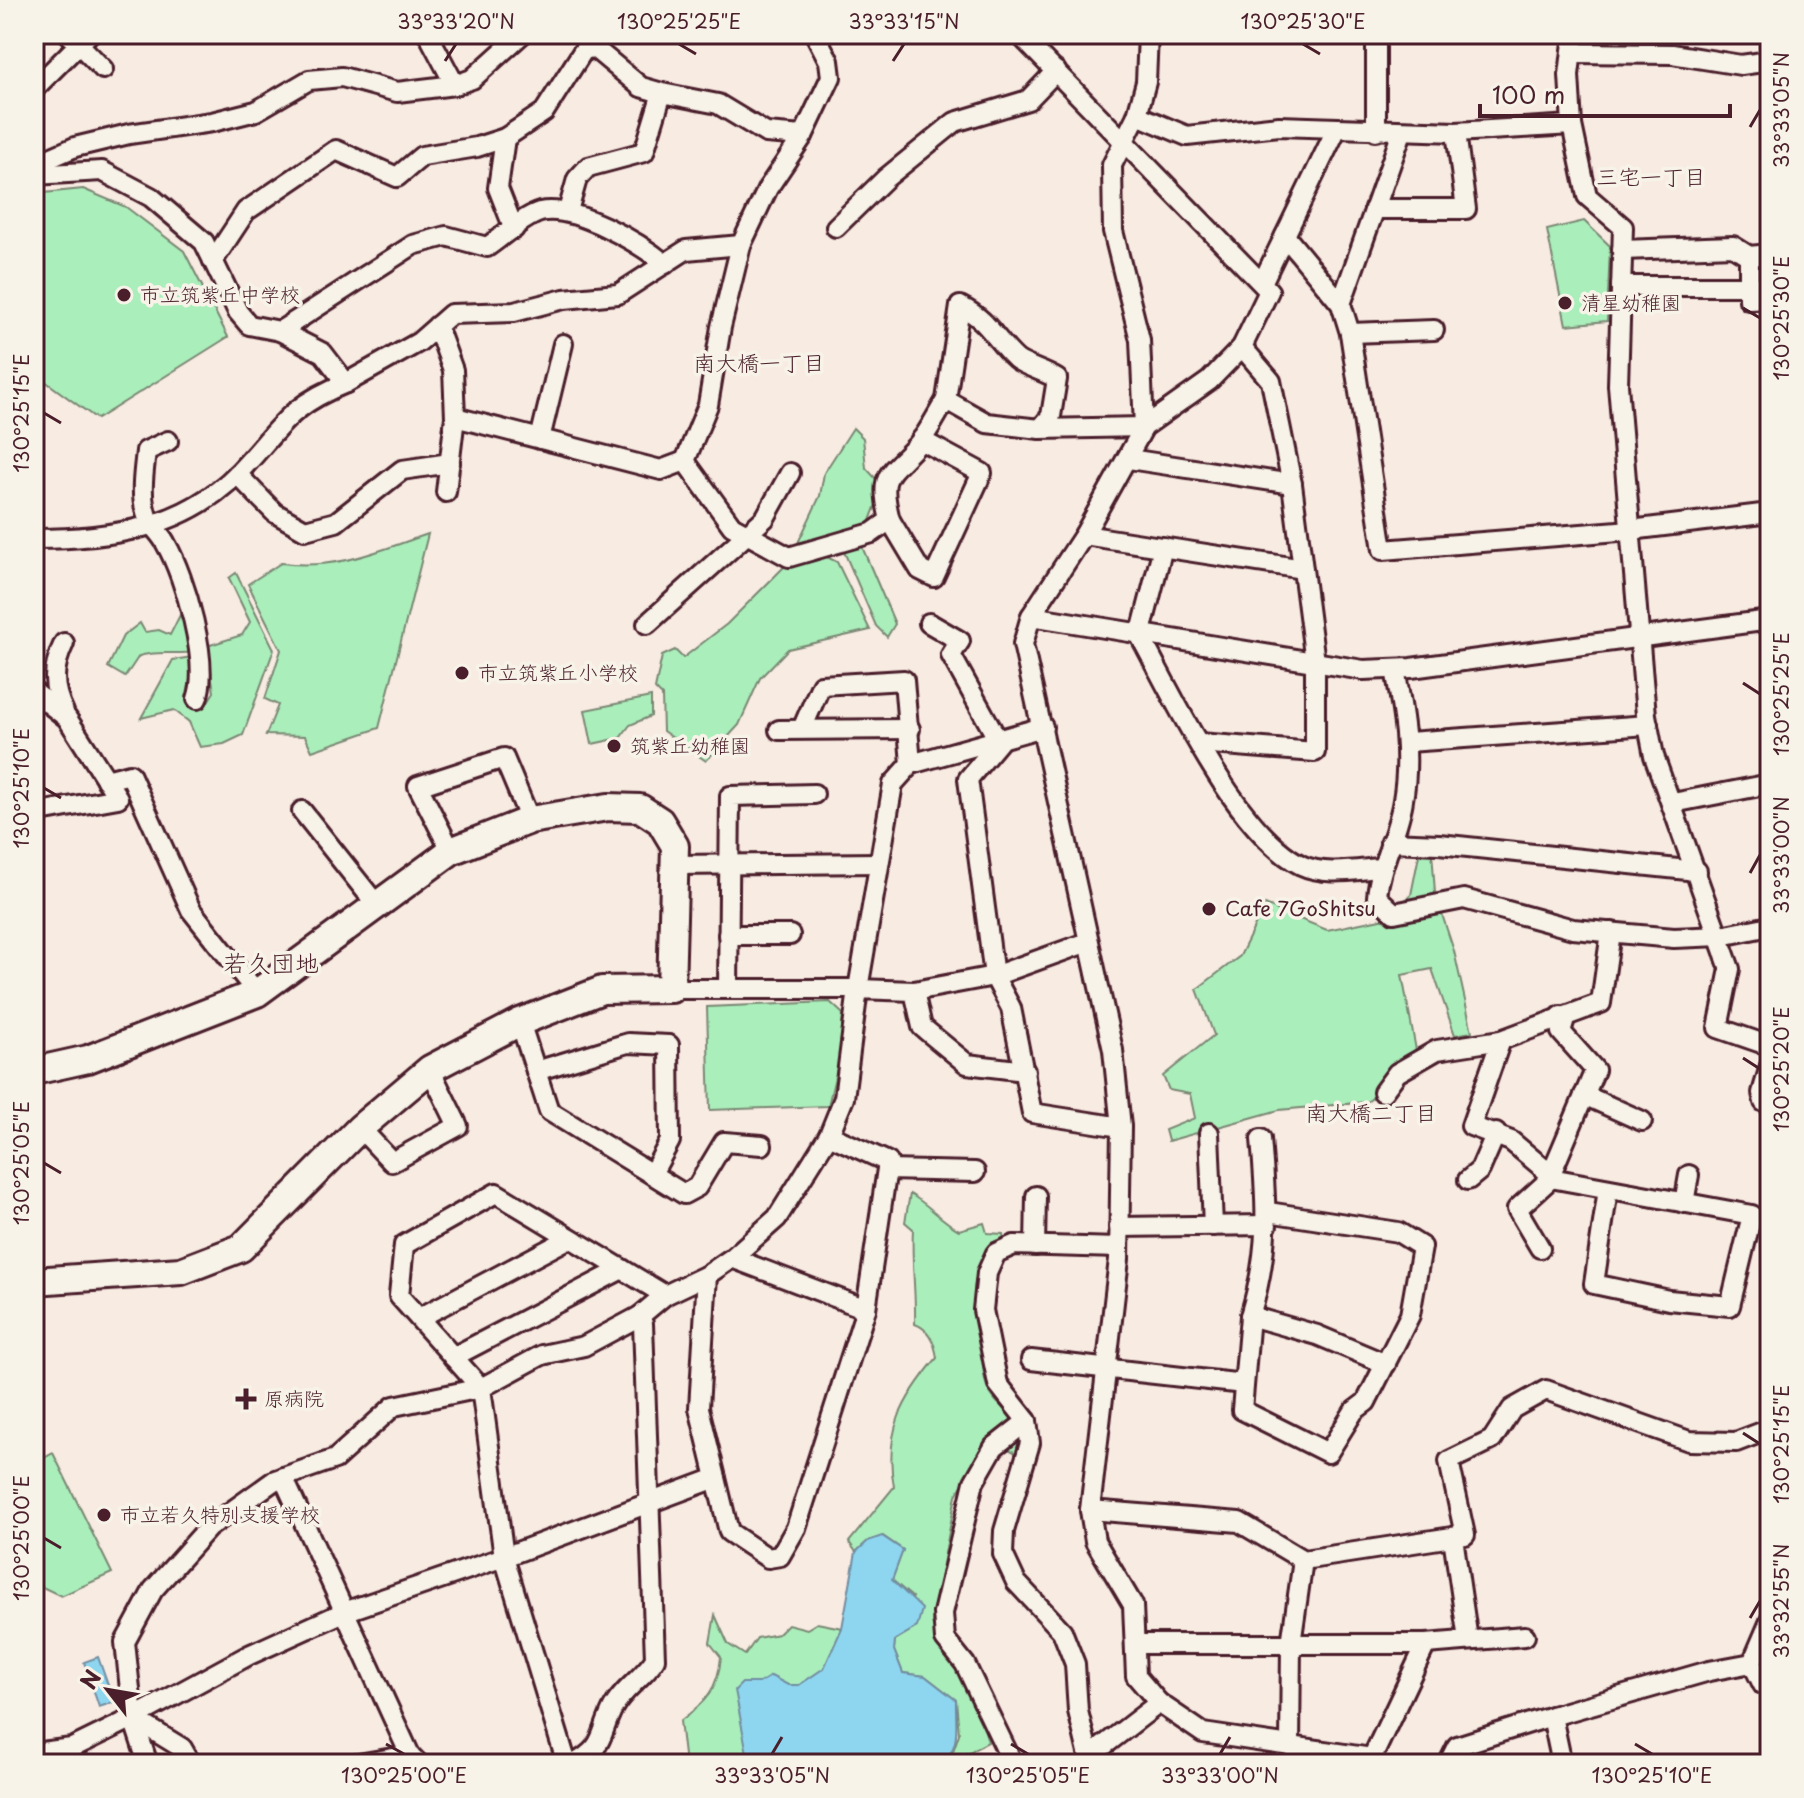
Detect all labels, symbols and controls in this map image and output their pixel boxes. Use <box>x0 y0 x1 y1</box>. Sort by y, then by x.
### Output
text: 33°33'20"N <box>397 6 515 36</box>
text: 130°25'25"E <box>617 6 741 36</box>
text: 33°33'15"N <box>848 6 960 36</box>
text: 130°25'30"E <box>1240 6 1366 36</box>
text: 33°33'05"N <box>1766 52 1796 168</box>
scale bar <box>1480 68 1730 118</box>
text: 100 m <box>1492 76 1565 112</box>
district label: 三宅一丁目 <box>1596 159 1706 192</box>
text: 130°25'30"E <box>1766 255 1796 381</box>
place label: 市立筑紫丘中学校 <box>140 279 300 309</box>
marker: 市立筑紫丘中学校 <box>115 286 133 304</box>
place label: 清星幼稚園 <box>1581 287 1681 317</box>
marker: 清星幼稚園 <box>1556 294 1574 312</box>
district label: 南大橋一丁目 <box>693 345 825 378</box>
text: 130°25'15"E <box>6 353 36 473</box>
text: 130°25'25"E <box>1766 632 1796 756</box>
place label: 市立筑紫丘小学校 <box>478 657 638 687</box>
marker: 市立筑紫丘小学校 <box>453 664 471 682</box>
text: 130°25'10"E <box>6 728 36 848</box>
place label: 筑紫丘幼稚園 <box>630 730 750 760</box>
marker: 筑紫丘幼稚園 <box>605 737 623 755</box>
text: 33°33'00"N <box>1766 796 1796 914</box>
place label: Cafe 7GoShitsu <box>1225 893 1376 923</box>
marker: Cafe 7GoShitsu <box>1200 900 1218 918</box>
district label: 若久団地 <box>223 944 319 980</box>
text: 130°25'20"E <box>1766 1006 1796 1132</box>
district label: 南大橋二丁目 <box>1305 1095 1437 1128</box>
text: 130°25'05"E <box>6 1101 36 1225</box>
place label: 原病院 <box>264 1383 324 1413</box>
text: 130°25'15"E <box>1766 1384 1796 1504</box>
marker: 原病院 <box>235 1388 257 1410</box>
text: 130°25'00"E <box>6 1475 36 1601</box>
place label: 市立若久特別支援学校 <box>120 1499 320 1529</box>
marker: 市立若久特別支援学校 <box>95 1506 113 1524</box>
text: 33°32'55"N <box>1766 1543 1796 1659</box>
north arrow <box>68 1650 148 1730</box>
text: N <box>71 1663 108 1695</box>
text: 130°25'00"E <box>341 1760 467 1790</box>
text: 33°33'05"N <box>714 1760 830 1790</box>
text: 130°25'05"E <box>966 1760 1090 1790</box>
text: 33°33'00"N <box>1161 1760 1279 1790</box>
text: 130°25'10"E <box>1592 1760 1712 1790</box>

